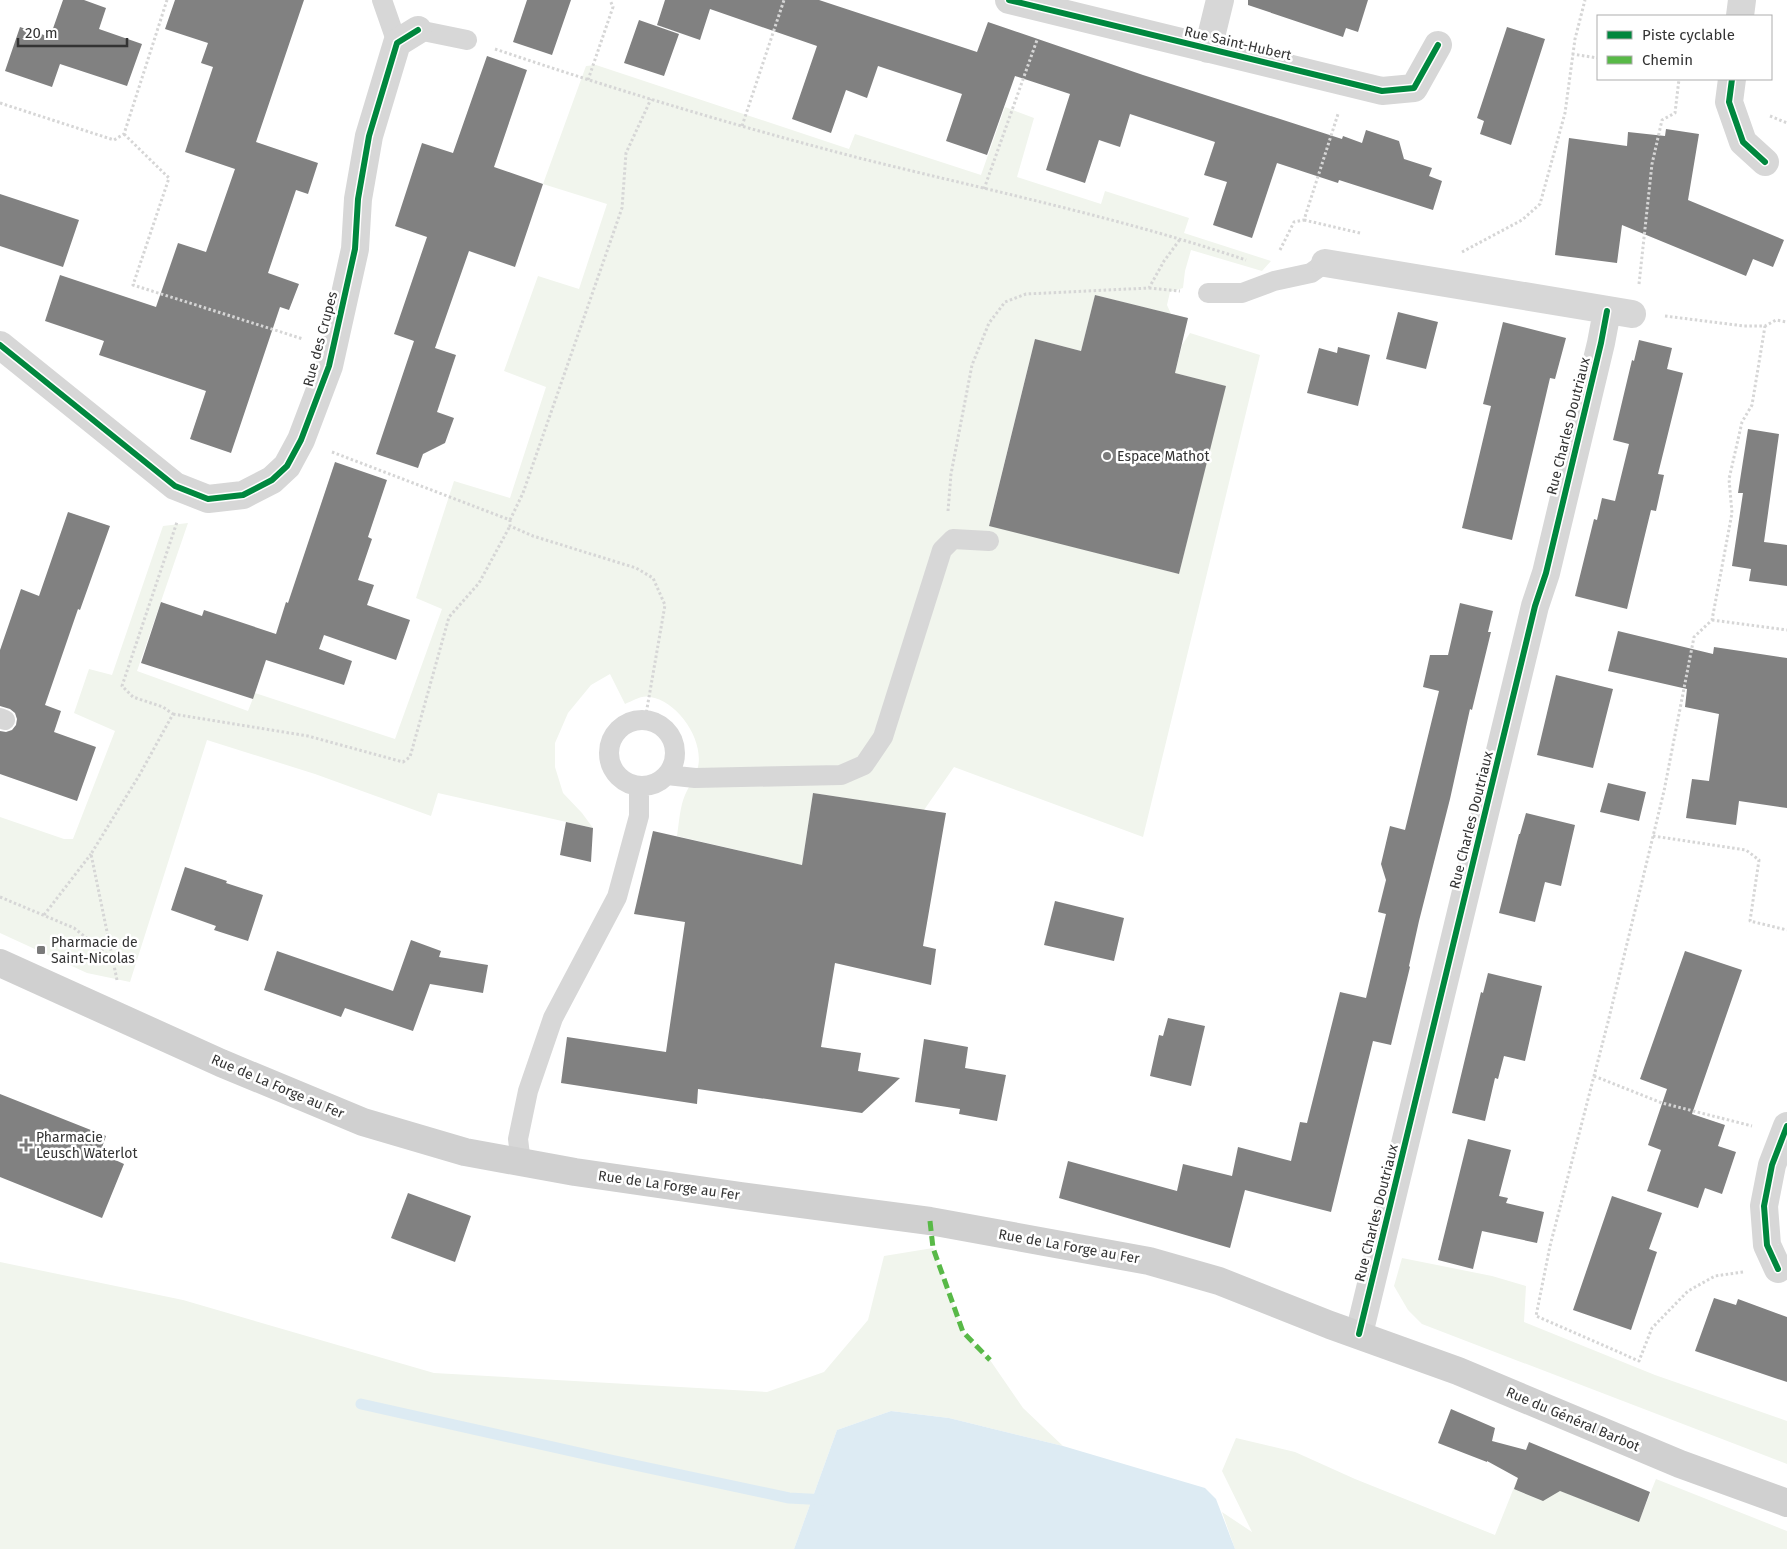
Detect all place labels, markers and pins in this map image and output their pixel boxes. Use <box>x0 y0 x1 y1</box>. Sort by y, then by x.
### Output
place label: Espace Mathot <box>1117 448 1210 465</box>
marker: Espace Mathot <box>1101 450 1113 462</box>
place label: Pharmacie de Saint-Nicolas <box>51 934 138 967</box>
marker: Pharmacie de Saint-Nicolas <box>35 944 47 956</box>
place label: Pharmacie Leusch Waterlot <box>36 1129 138 1162</box>
marker: Pharmacie Leusch Waterlot <box>20 1139 32 1151</box>

